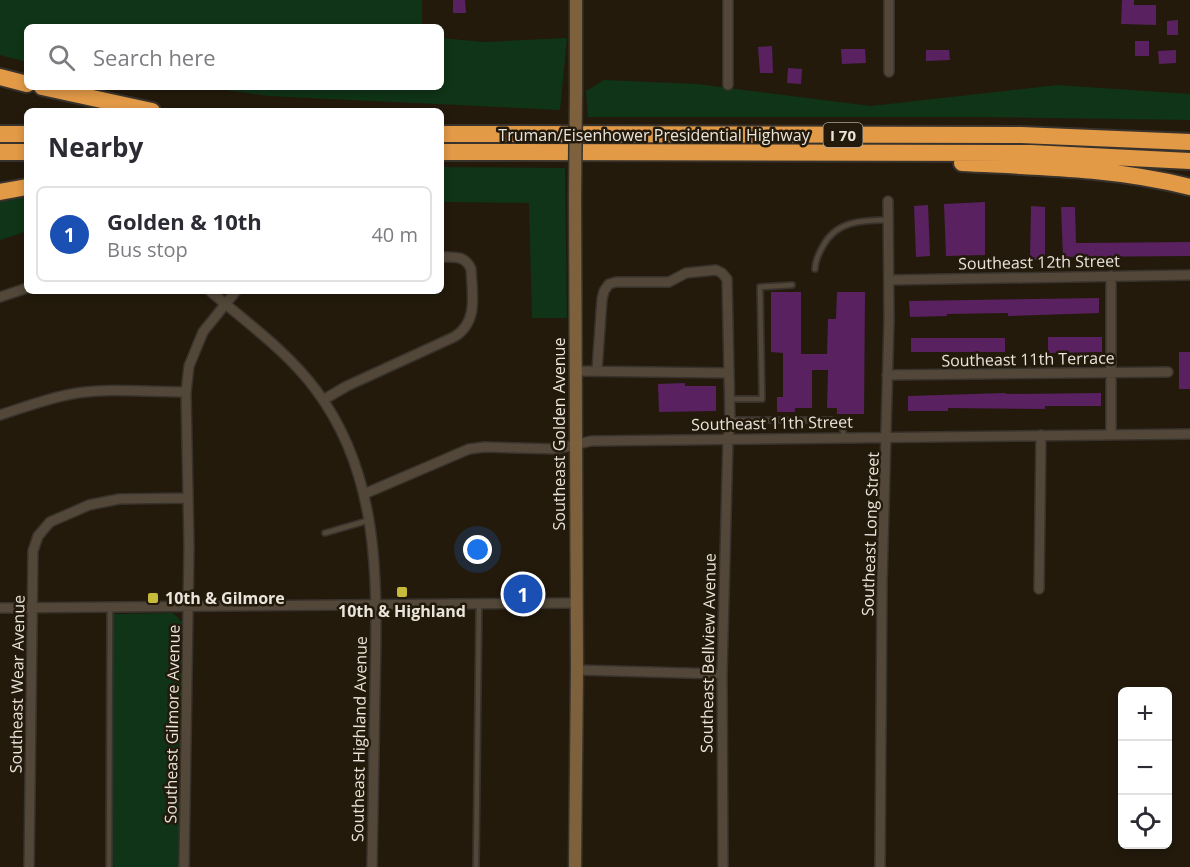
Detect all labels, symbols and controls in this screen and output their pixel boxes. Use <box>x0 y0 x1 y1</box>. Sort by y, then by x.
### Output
search box <box>24 24 444 90</box>
icon: search <box>45 41 78 74</box>
text: Search here <box>93 42 216 72</box>
road number: I 70 <box>824 123 862 147</box>
street label: Truman/Eisenhower Presidential Highway <box>498 124 811 146</box>
text: Nearby <box>48 129 143 165</box>
text: Golden & 10th <box>107 206 262 236</box>
text: 1 <box>64 221 75 248</box>
text: 40 m <box>371 221 418 248</box>
text: Bus stop <box>107 236 188 263</box>
street label: Southeast 12th Street <box>958 250 1120 274</box>
street label: Southeast Golden Avenue <box>548 338 570 530</box>
street label: Southeast 11th Terrace <box>941 346 1115 372</box>
street label: Southeast 11th Street <box>691 411 853 435</box>
street label: Southeast Long Street <box>856 451 884 617</box>
your location <box>463 535 492 564</box>
street label: Southeast Bellview Avenue <box>695 553 721 753</box>
pin: 1 <box>504 572 542 616</box>
marker: 10th & Highland <box>395 585 409 599</box>
place label: 10th & Gilmore <box>165 587 285 609</box>
marker: 10th & Gilmore <box>146 591 160 605</box>
street label: Southeast Wear Avenue <box>4 595 30 773</box>
place label: 10th & Highland <box>338 600 466 622</box>
street label: Southeast Gilmore Avenue <box>159 625 185 823</box>
street label: Southeast Highland Avenue <box>346 636 372 842</box>
map controls <box>1118 687 1172 849</box>
button: + <box>1118 687 1172 741</box>
button: − <box>1118 741 1172 795</box>
button: locate <box>1118 795 1172 849</box>

